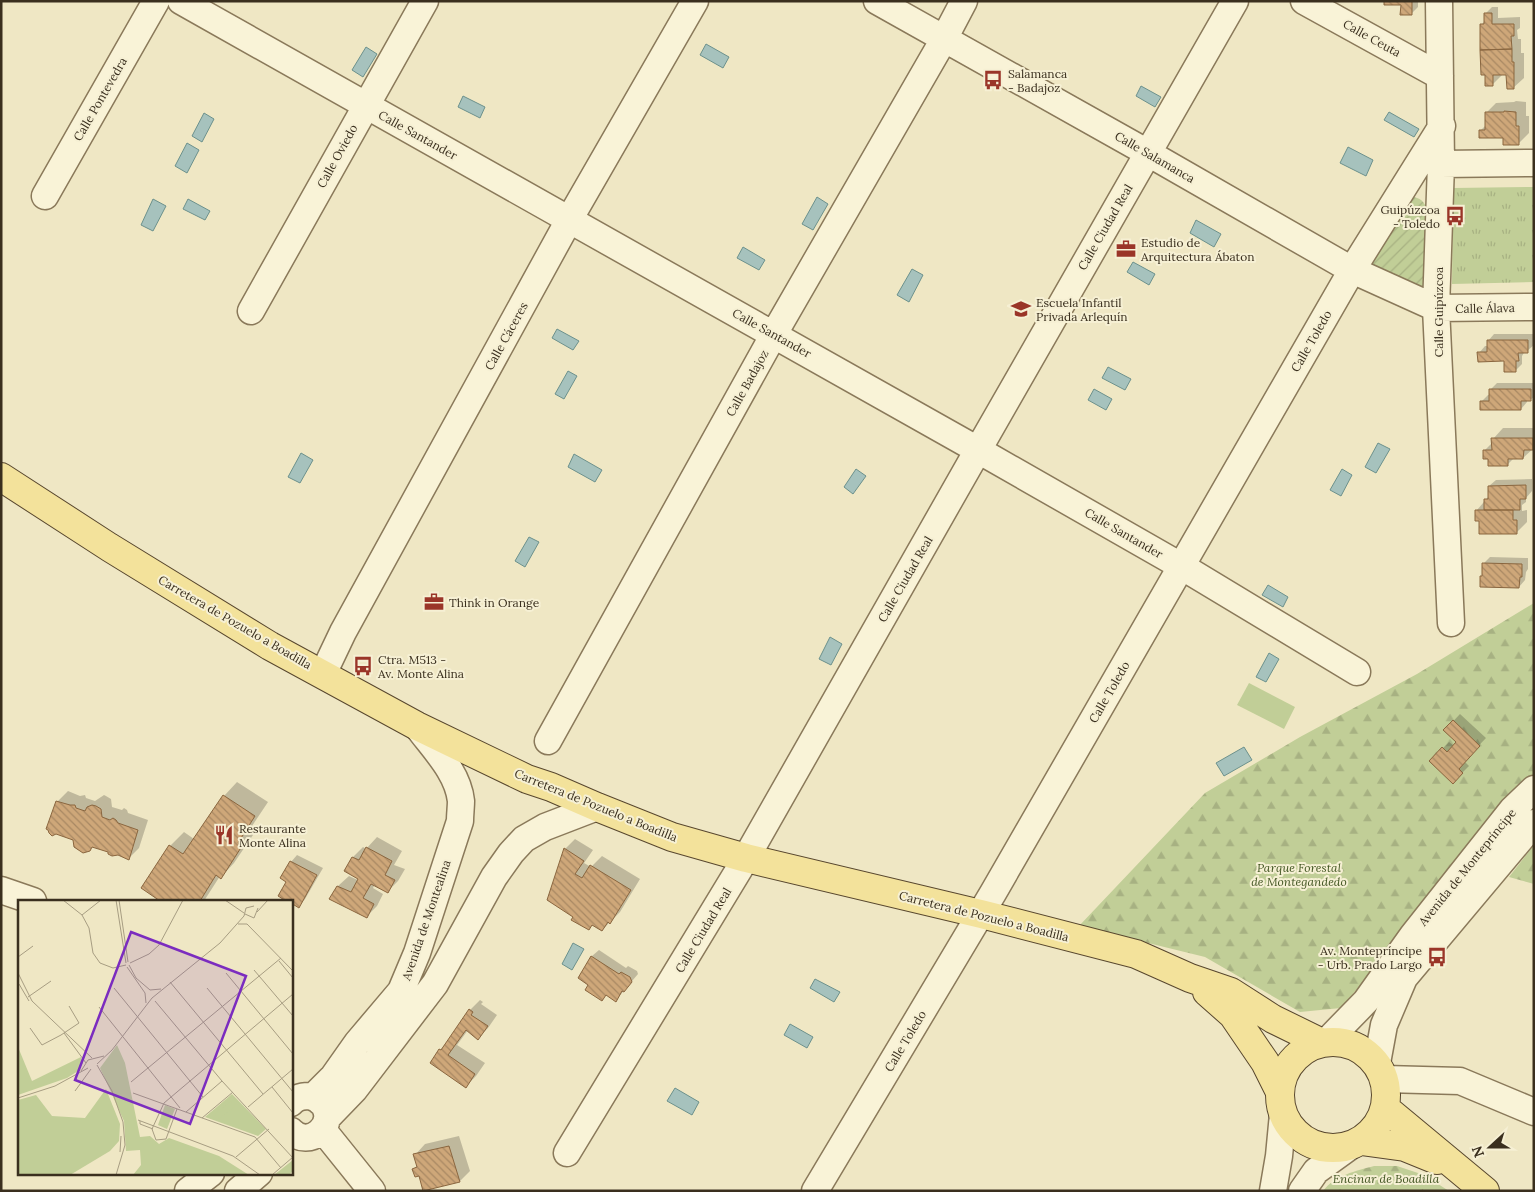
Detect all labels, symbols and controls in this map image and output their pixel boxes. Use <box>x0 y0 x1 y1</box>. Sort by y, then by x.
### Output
street label: Calle Ceuta <box>1341 16 1403 60</box>
street label: Calle Pontevedra <box>70 54 130 144</box>
place label: Salamanca - Badajoz <box>1008 66 1067 95</box>
bus stop icon: Salamanca - Badajoz <box>982 69 1004 91</box>
street label: Calle Santander <box>376 107 461 163</box>
street label: Calle Oviedo <box>313 122 361 190</box>
street label: Calle Salamanca <box>1112 128 1198 186</box>
street label: Calle Ciudad Real <box>1074 181 1136 273</box>
place label: Guipúzcoa - Toledo <box>1380 202 1440 231</box>
bus stop icon: Guipúzcoa - Toledo <box>1444 205 1466 227</box>
place label: Estudio de Arquitectura Ábaton <box>1140 235 1255 264</box>
office icon: Estudio de Arquitectura Ábaton <box>1115 238 1137 260</box>
street label: Calle Guipúzcoa <box>1431 267 1446 357</box>
place label: Escuela Infantil Privada Arlequín <box>1036 295 1128 324</box>
school or university icon: Escuela Infantil Privada Arlequín <box>1010 298 1032 320</box>
street label: Calle Cáceres <box>481 299 531 373</box>
street label: Calle Álava <box>1455 300 1515 316</box>
street label: Calle Santander <box>730 305 815 361</box>
street label: Calle Toledo <box>1287 307 1335 375</box>
street label: Calle Badajoz <box>722 347 772 419</box>
street label: Calle Santander <box>1082 505 1167 562</box>
street label: Calle Ciudad Real <box>874 533 936 625</box>
street label: Carretera de Pozuelo a Boadilla <box>156 572 314 672</box>
office icon: Think in Orange <box>423 591 445 613</box>
place label: Think in Orange <box>449 595 540 610</box>
place label: Ctra. M513 - Av. Monte Alina <box>377 652 464 681</box>
bus stop icon: Ctra. M513 - Av. Monte Alina <box>352 655 374 677</box>
street label: Calle Toledo <box>1085 658 1133 726</box>
street label: Carretera de Pozuelo a Boadilla <box>512 765 680 845</box>
street label: Avenida de Montepríncipe <box>1414 805 1519 929</box>
place label: Restaurante Monte Alina <box>239 821 307 850</box>
restaurant icon: Restaurante Monte Alina <box>213 824 235 846</box>
street label: Avenida de Montealina <box>398 858 454 983</box>
park label: Parque Forestal de Montegandedo <box>1251 860 1347 889</box>
street label: Calle Ciudad Real <box>672 885 734 975</box>
street label: Carretera de Pozuelo a Boadilla <box>898 888 1070 944</box>
inset map <box>18 900 292 1174</box>
place label: Av. Montepríncipe - Urb. Prado Largo <box>1318 943 1422 972</box>
bus stop icon: Av. Montepríncipe - Urb. Prado Largo <box>1426 946 1448 968</box>
street label: Calle Toledo <box>881 1008 929 1074</box>
north arrow <box>1465 1122 1515 1172</box>
text: N <box>1467 1143 1488 1160</box>
park label: Encinar de Boadilla <box>1333 1171 1440 1186</box>

